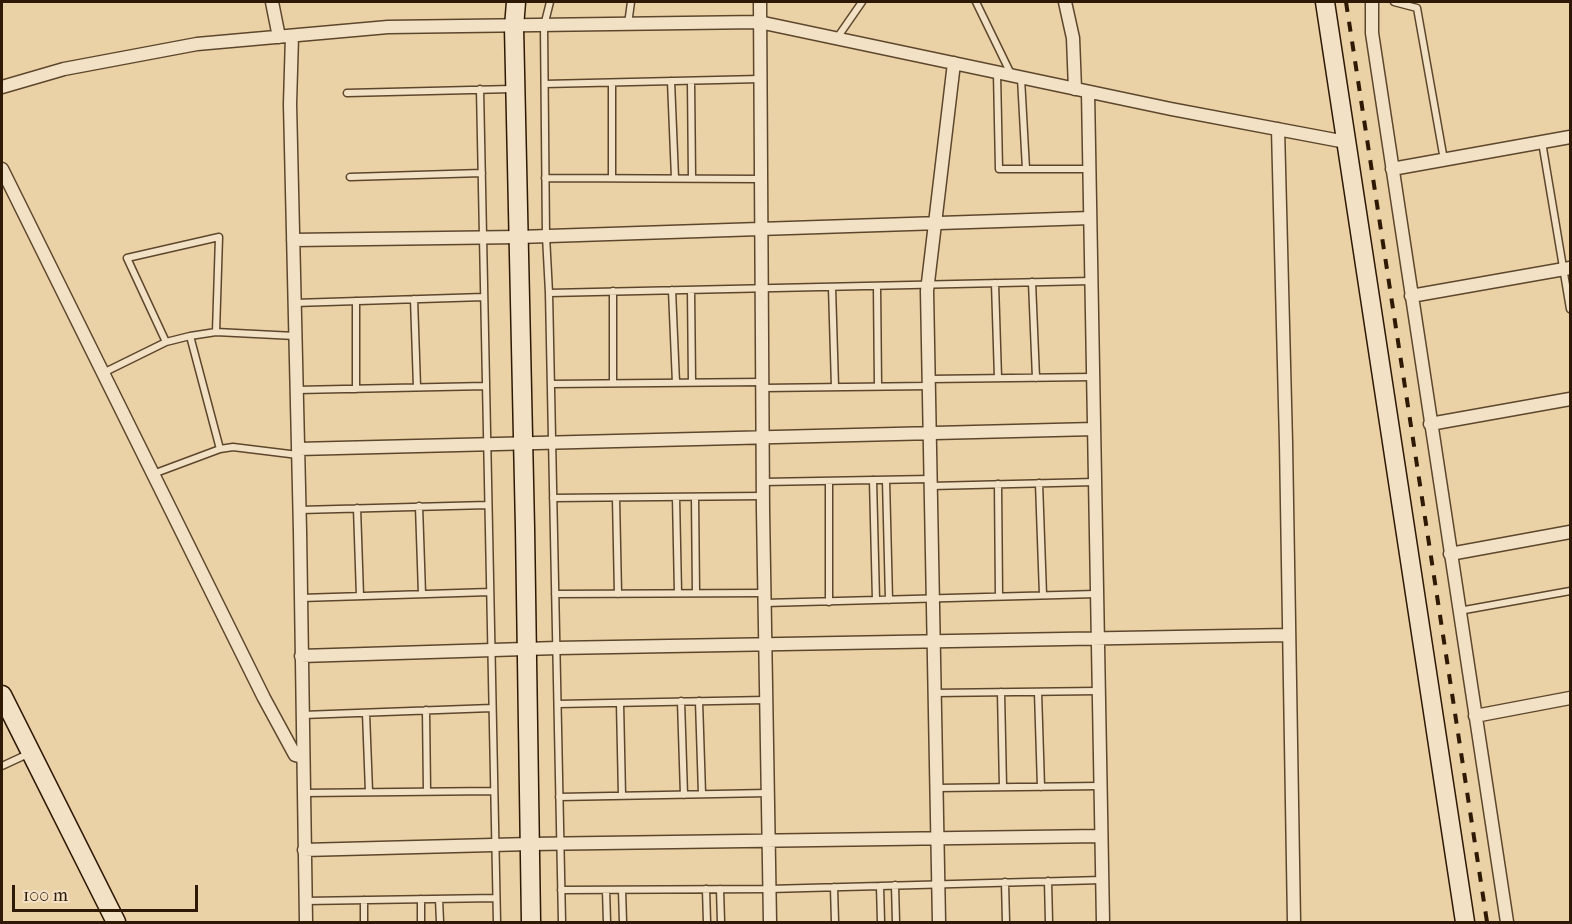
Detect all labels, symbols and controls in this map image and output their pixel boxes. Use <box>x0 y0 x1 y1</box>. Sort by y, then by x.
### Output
scale bar <box>15 873 201 911</box>
text: 100 m <box>23 885 68 906</box>

